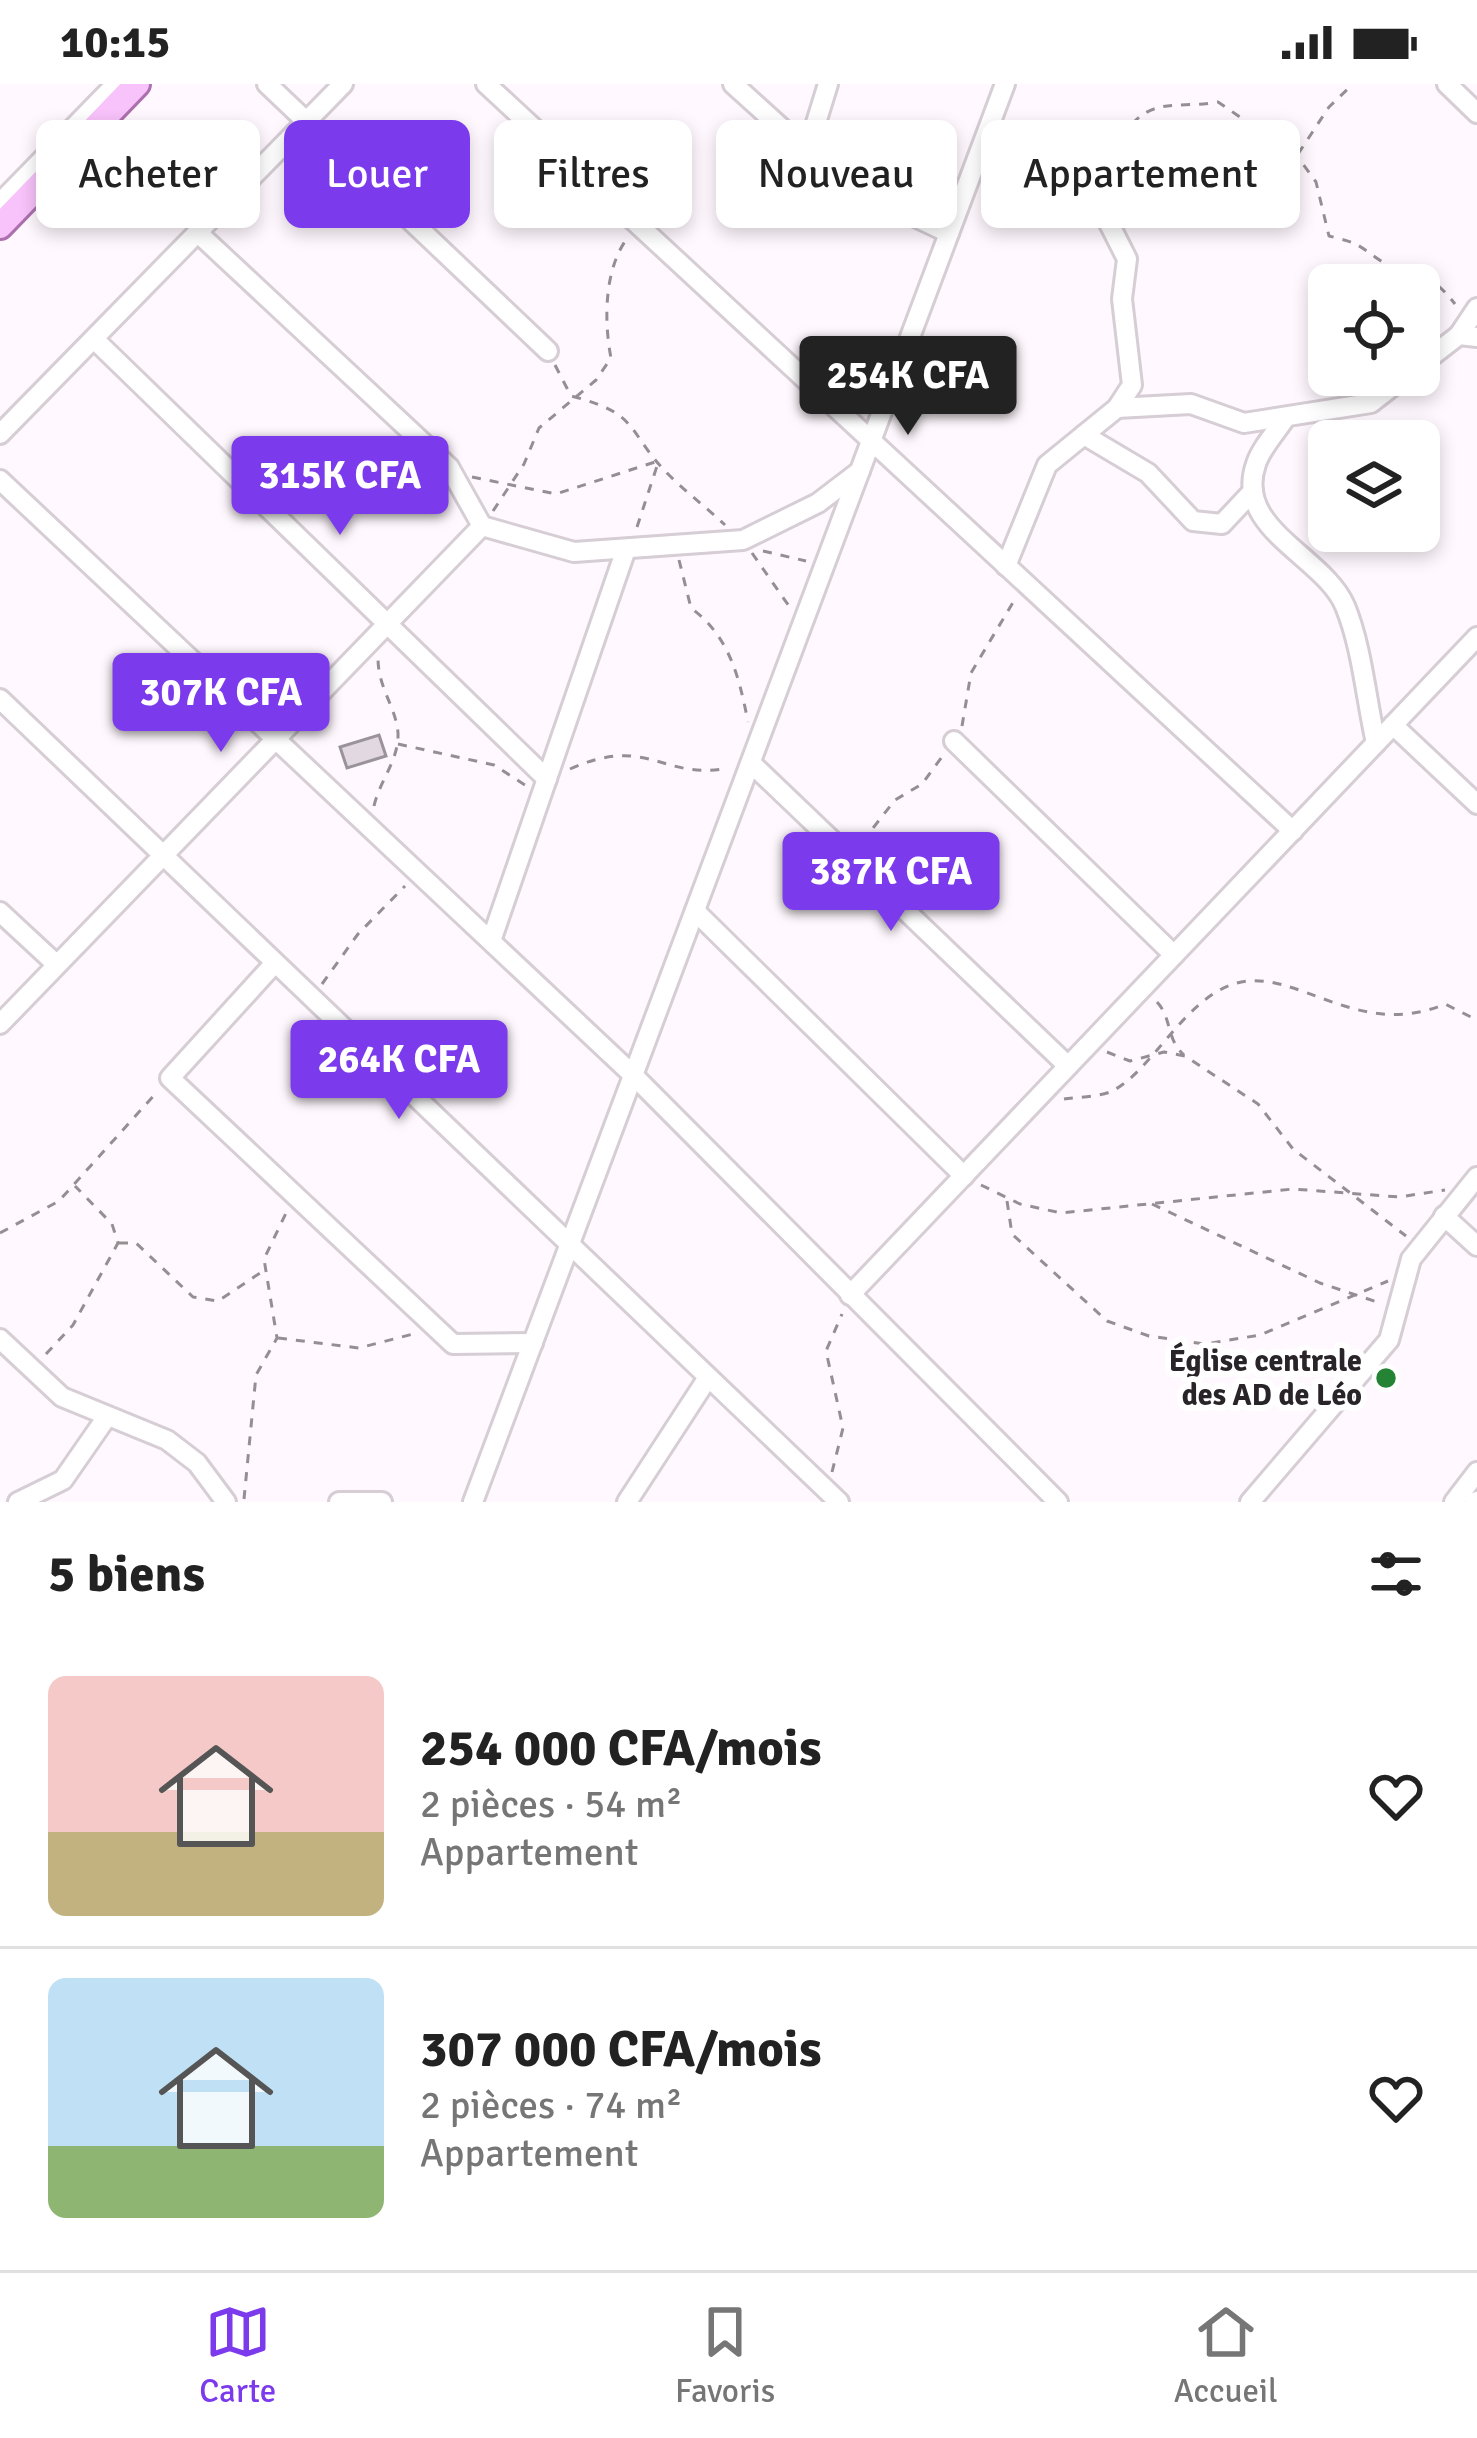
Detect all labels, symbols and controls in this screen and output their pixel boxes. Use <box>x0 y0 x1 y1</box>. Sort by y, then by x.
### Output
text: 10:15 <box>60 15 170 70</box>
chip: Acheter <box>36 120 260 228</box>
chip: Louer <box>284 120 470 228</box>
chip: Filtres <box>494 120 692 228</box>
chip: Nouveau <box>716 120 957 228</box>
chip: Appartement <box>981 120 1300 228</box>
map controls <box>1308 264 1440 552</box>
button: locate <box>1308 264 1440 396</box>
pin: 254K CFA <box>784 336 1032 438</box>
text: 254K CFA <box>827 351 989 399</box>
button: layers <box>1308 420 1440 552</box>
pin: 315K CFA <box>216 436 464 538</box>
text: 315K CFA <box>259 451 421 499</box>
pin: 307K CFA <box>97 653 345 755</box>
text: 307K CFA <box>140 668 302 716</box>
pin: 387K CFA <box>767 832 1015 934</box>
text: 387K CFA <box>810 847 972 895</box>
pin: 264K CFA <box>275 1020 523 1122</box>
text: 264K CFA <box>318 1035 480 1083</box>
place label: Église centrale des AD de Léo <box>1169 1342 1362 1414</box>
marker: Église centrale des AD de Léo <box>1373 1365 1399 1391</box>
icon: filters <box>1363 1541 1429 1607</box>
text: 5 biens <box>48 1543 205 1606</box>
text: 254 000 CFA/mois <box>420 1717 822 1780</box>
icon: home <box>144 1724 288 1868</box>
icon: heart <box>1363 1763 1429 1829</box>
text: 2 pièces · 54 m² <box>420 1780 682 1828</box>
text: Appartement <box>420 1828 638 1876</box>
text: 307 000 CFA/mois <box>420 2018 822 2081</box>
icon: home <box>144 2026 288 2170</box>
icon: heart <box>1363 2065 1429 2131</box>
text: 2 pièces · 74 m² <box>420 2081 682 2129</box>
text: Appartement <box>420 2129 638 2177</box>
tab: Carte <box>199 2299 276 2412</box>
tab: Favoris <box>675 2299 775 2412</box>
tab: Accueil <box>1174 2299 1278 2412</box>

